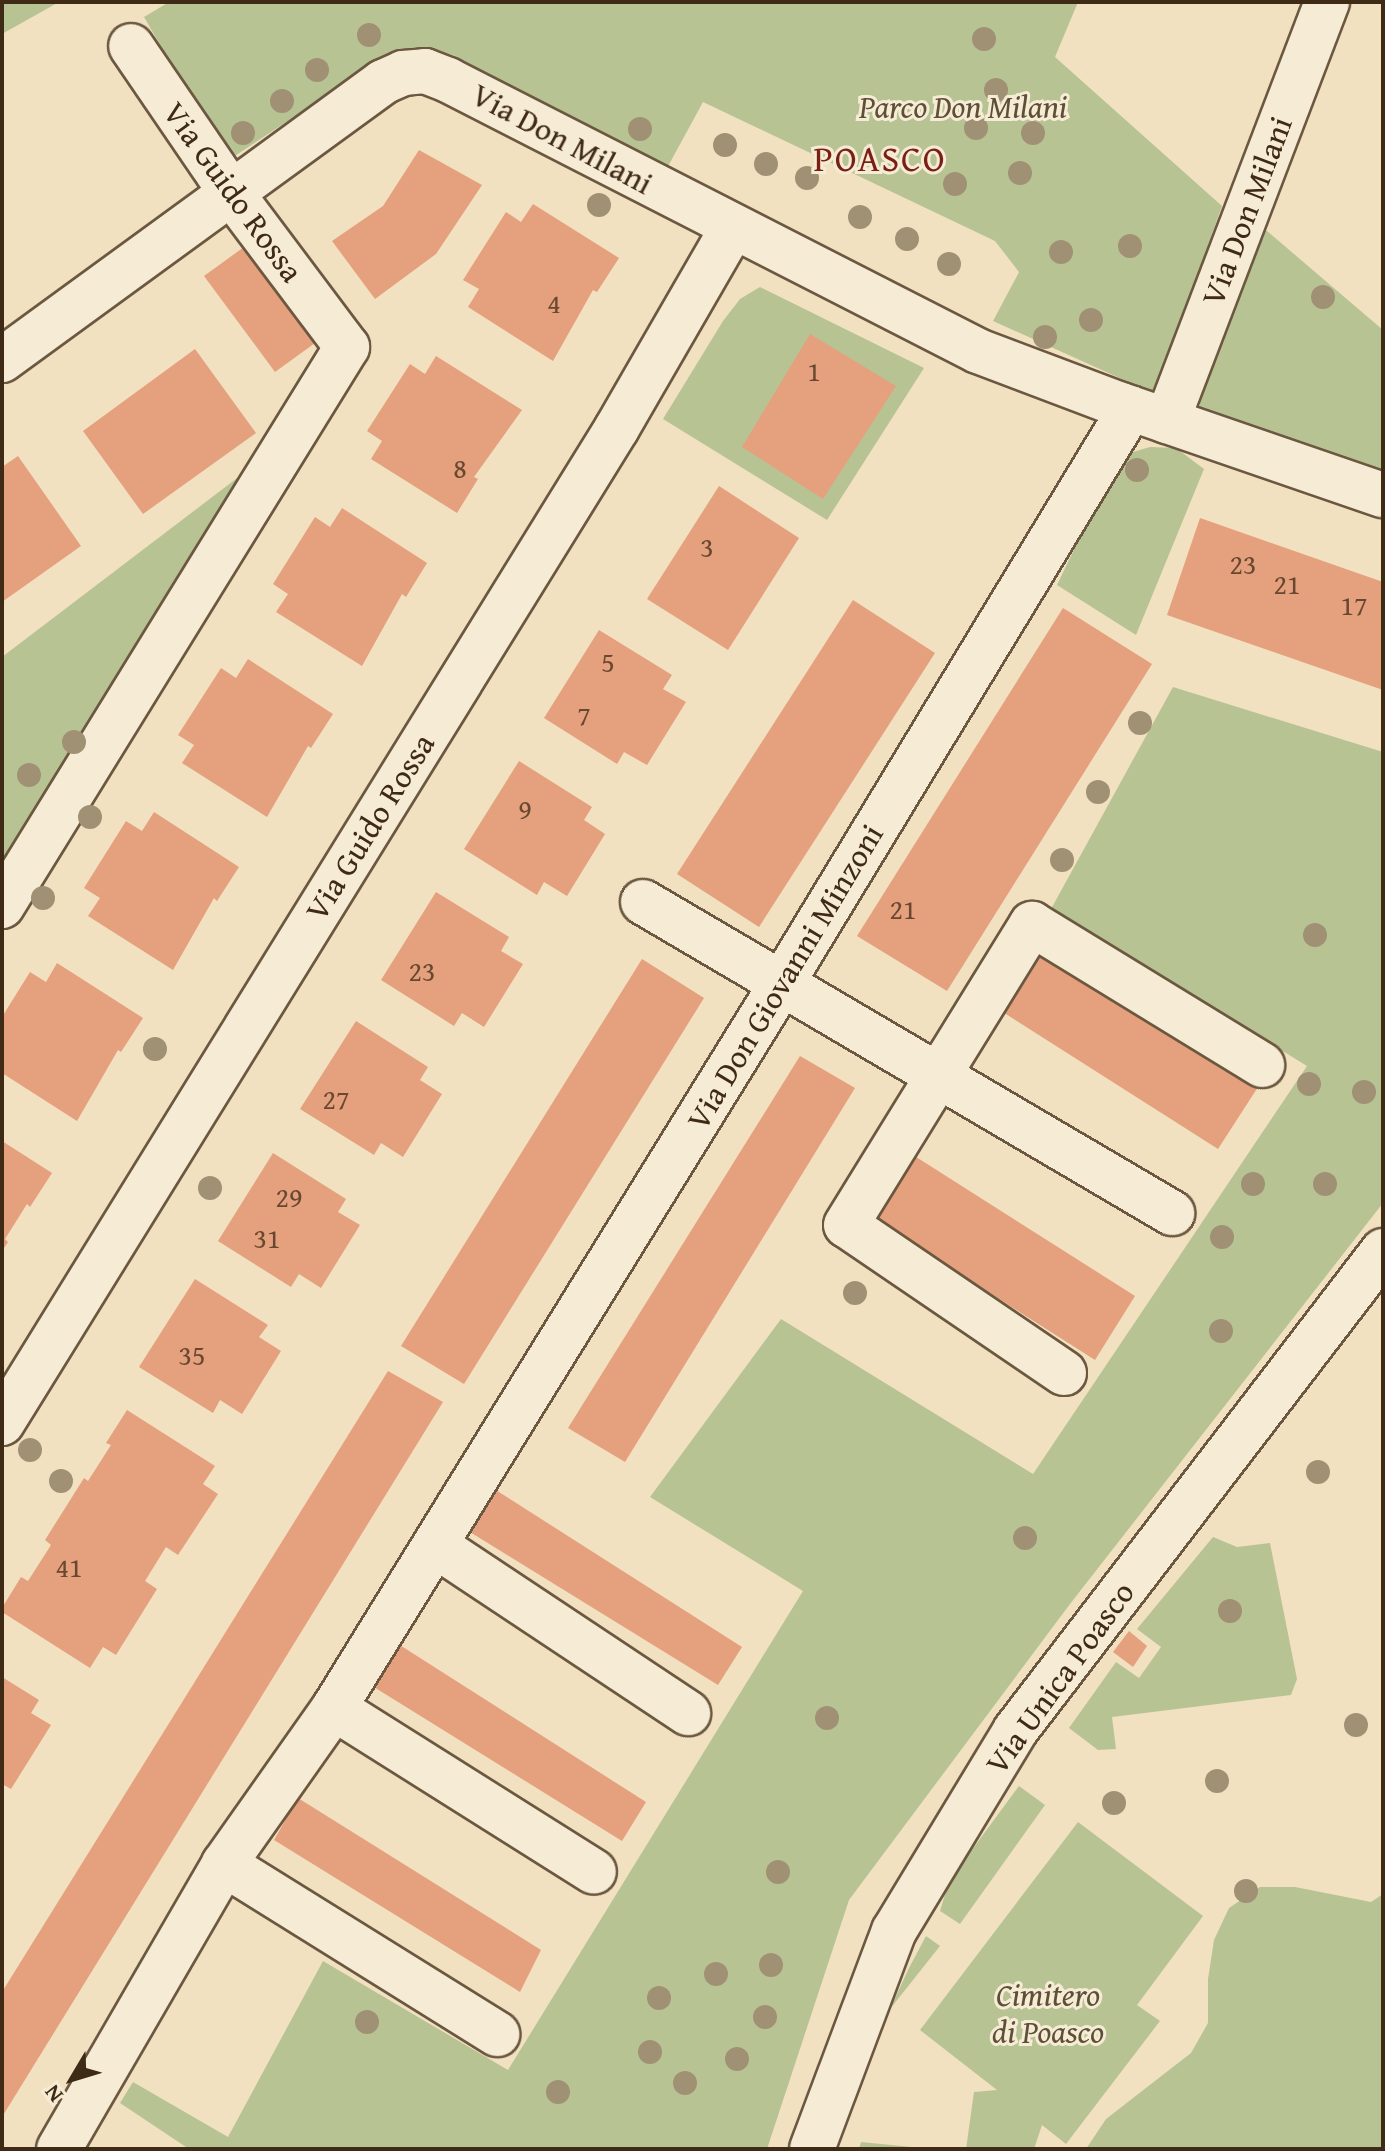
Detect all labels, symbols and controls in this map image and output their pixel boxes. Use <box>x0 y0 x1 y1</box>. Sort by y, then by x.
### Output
street label: Via Don Milani <box>465 75 659 203</box>
park label: Parco Don Milani <box>859 88 1067 126</box>
street label: Via Guido Rossa <box>155 95 311 289</box>
street label: Via Don Milani <box>1193 111 1301 311</box>
district label: POASCO <box>813 136 947 180</box>
house number: 4 <box>547 286 561 320</box>
house number: 1 <box>807 354 821 388</box>
house number: 8 <box>453 451 467 485</box>
house number: 3 <box>700 530 714 564</box>
house number: 23 <box>1230 547 1256 581</box>
house number: 21 <box>1274 567 1300 601</box>
house number: 17 <box>1341 588 1367 622</box>
house number: 5 <box>601 645 615 679</box>
house number: 7 <box>577 698 591 732</box>
street label: Via Guido Rossa <box>297 727 443 927</box>
house number: 9 <box>518 792 532 826</box>
street label: Via Don Giovanni Minzoni <box>679 817 891 1137</box>
house number: 21 <box>890 892 916 926</box>
house number: 23 <box>409 954 435 988</box>
house number: 27 <box>323 1082 349 1116</box>
house number: 29 <box>276 1180 302 1214</box>
house number: 31 <box>254 1221 280 1255</box>
house number: 35 <box>179 1338 205 1372</box>
house number: 41 <box>56 1550 82 1584</box>
street label: Via Unica Poasco <box>977 1574 1143 1782</box>
park label: Cimitero di Poasco <box>992 1977 1104 2052</box>
north arrow <box>32 2039 112 2119</box>
text: N <box>36 2078 70 2109</box>

